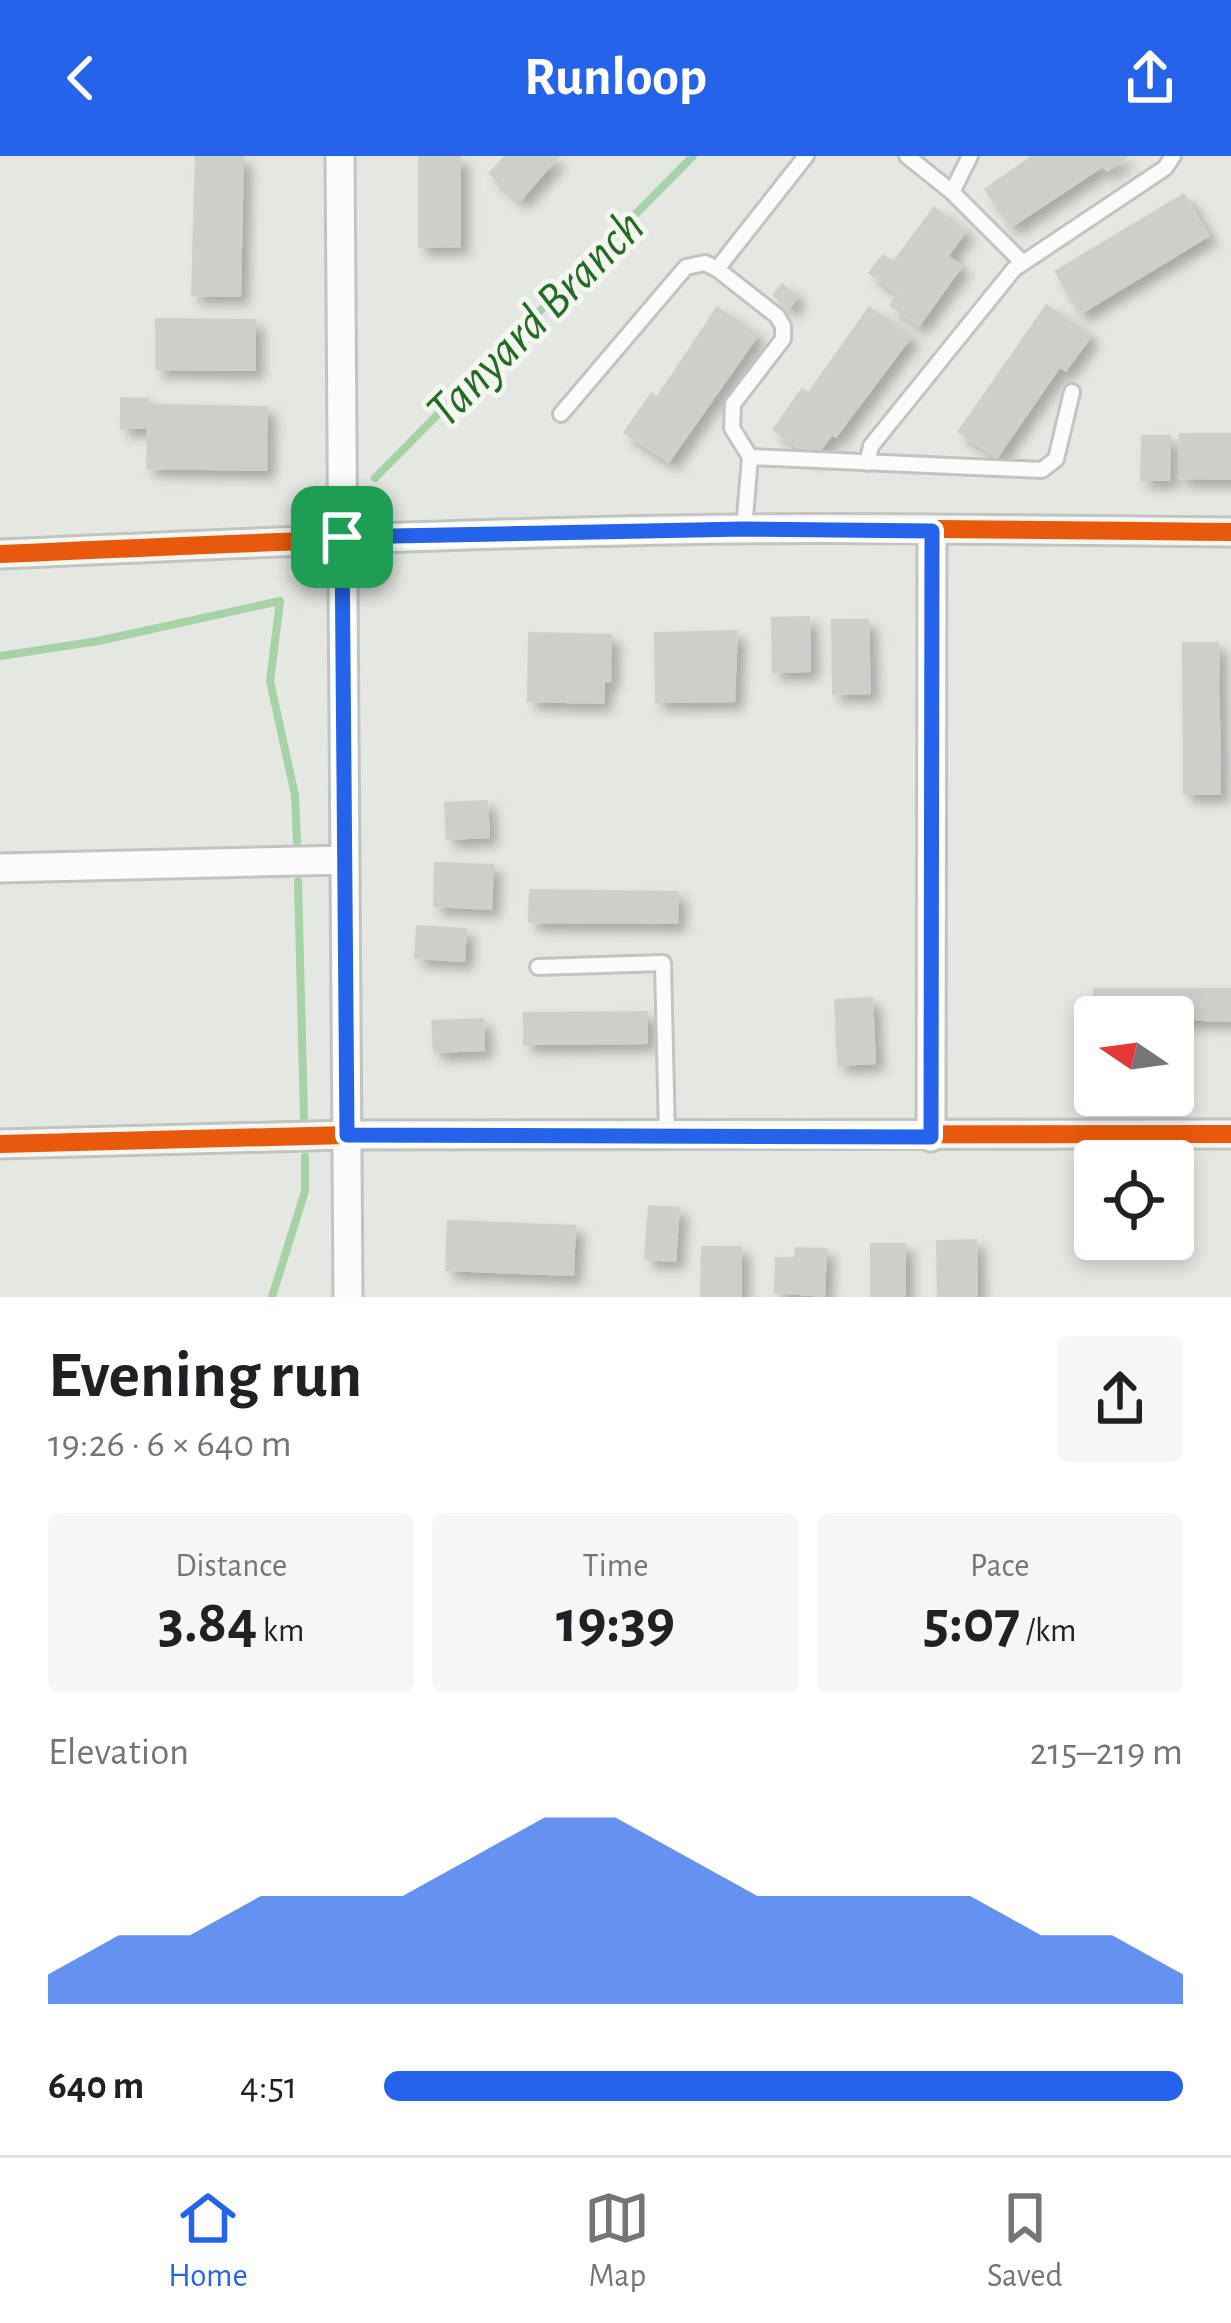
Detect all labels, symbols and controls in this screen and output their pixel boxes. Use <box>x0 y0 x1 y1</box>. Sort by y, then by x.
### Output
icon: back <box>48 45 114 111</box>
icon: share <box>1117 45 1183 111</box>
text: Runloop <box>524 51 707 105</box>
water label: Tanyard Branch <box>417 200 654 437</box>
pin <box>291 486 393 588</box>
icon: arrive <box>309 504 375 570</box>
north arrow <box>1074 996 1194 1116</box>
map controls <box>1074 996 1194 1260</box>
button: locate <box>1074 1140 1194 1260</box>
button: share <box>1057 1336 1183 1462</box>
text: Evening run <box>48 1343 362 1409</box>
text: 19:26 · 6 × 640 m <box>48 1425 292 1464</box>
text: Distance <box>175 1550 287 1583</box>
text: Time <box>583 1550 648 1583</box>
text: Pace <box>970 1550 1030 1583</box>
text: 3.84 <box>158 1593 257 1653</box>
text: 19:39 <box>556 1593 675 1653</box>
text: 5:07 <box>923 1593 1020 1653</box>
text: km <box>257 1615 304 1648</box>
text: /km <box>1020 1615 1076 1648</box>
text: Elevation <box>48 1733 189 1772</box>
text: 215–219 m <box>1030 1733 1183 1772</box>
text: 640 m <box>48 2067 144 2106</box>
text: 4:51 <box>240 2067 297 2106</box>
tab: Home <box>168 2185 248 2297</box>
tab: Map <box>584 2185 650 2297</box>
tab: Saved <box>987 2185 1063 2297</box>

